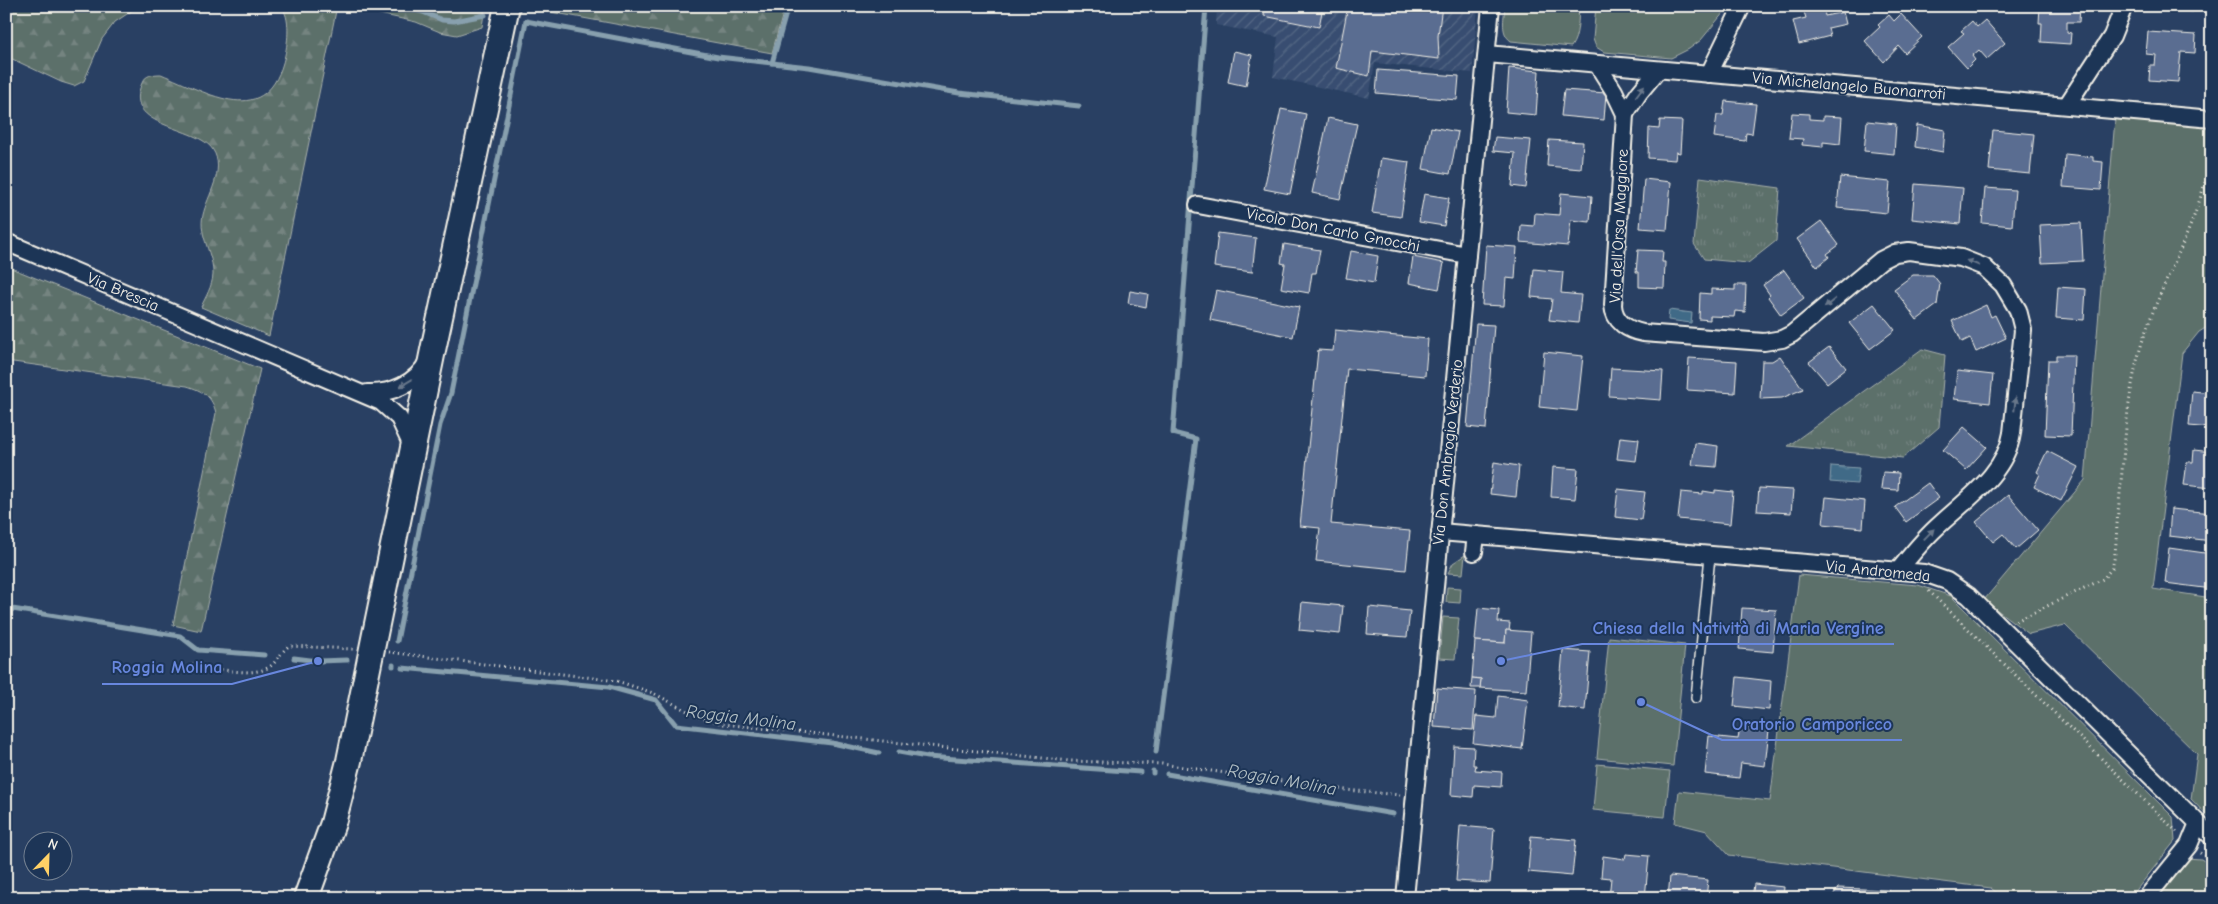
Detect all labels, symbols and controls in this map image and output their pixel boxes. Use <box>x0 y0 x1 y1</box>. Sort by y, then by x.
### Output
street label: Via Michelangelo Buonarroti <box>1751 69 1947 103</box>
one-way arrow <box>1635 84 1645 98</box>
street label: Via dell'Orsa Maggiore <box>1606 149 1632 303</box>
street label: Vicolo Don Carlo Gnocchi <box>1245 204 1421 256</box>
one-way arrow <box>1966 258 1980 266</box>
street label: Via Brescia <box>84 269 162 315</box>
one-way arrow <box>1823 297 1836 308</box>
street label: Via Don Ambrogio Verderio <box>1429 358 1467 546</box>
one-way arrow <box>399 379 412 388</box>
one-way arrow <box>2011 396 2019 412</box>
one-way arrow <box>1923 529 1935 541</box>
street label: Via Andromeda <box>1825 557 1931 585</box>
callout: Chiesa della Natività di Maria Vergine <box>1582 611 1894 644</box>
text: Chiesa della Natività di Maria Vergine <box>1592 618 1884 639</box>
callout: Roggia Molina <box>102 651 232 684</box>
text: Roggia Molina <box>112 657 222 678</box>
water label: Roggia Molina <box>685 701 797 735</box>
callout: Oratorio Camporicco <box>1722 707 1902 740</box>
text: Oratorio Camporicco <box>1732 714 1892 735</box>
water label: Roggia Molina <box>1226 760 1338 800</box>
north arrow <box>22 832 72 882</box>
text: N <box>45 835 60 854</box>

